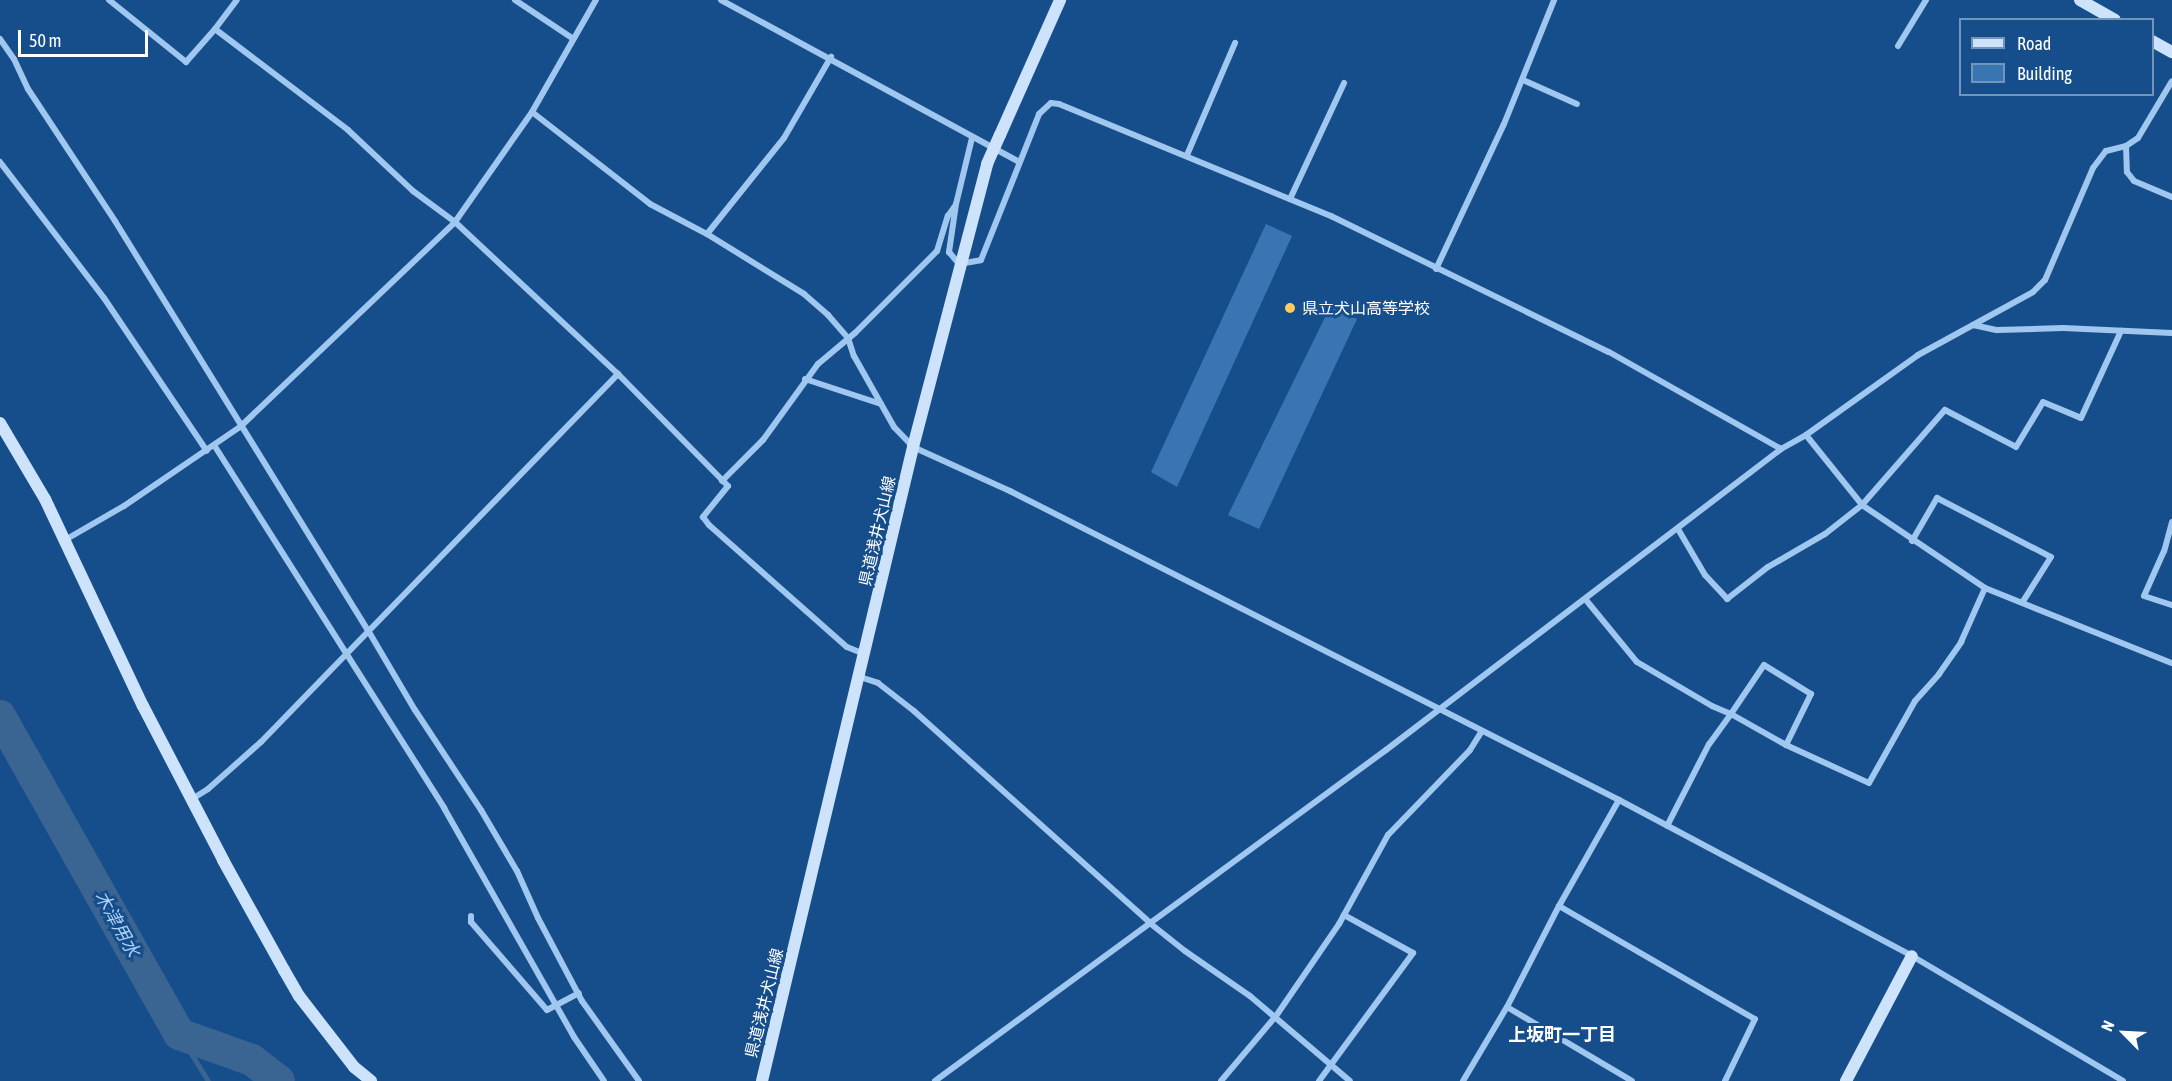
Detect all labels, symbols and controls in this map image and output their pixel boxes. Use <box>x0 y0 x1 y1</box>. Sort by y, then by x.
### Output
scale bar <box>21 18 152 56</box>
legend <box>1959 18 2154 96</box>
text: 50 m <box>29 30 61 51</box>
text: Road <box>2017 33 2051 54</box>
text: Building <box>2017 63 2072 84</box>
place label: 県立犬山高等学校 <box>1302 298 1430 318</box>
marker: 県立犬山高等学校 <box>1283 301 1297 315</box>
street label: 県道浅井犬山線 <box>855 474 899 588</box>
water label: 木津用水 <box>90 887 144 961</box>
street label: 県道浅井犬山線 <box>741 946 787 1060</box>
north arrow <box>2094 1003 2154 1063</box>
text: N <box>2097 1018 2118 1034</box>
district label: 上坂町一丁目 <box>1508 1024 1616 1046</box>

